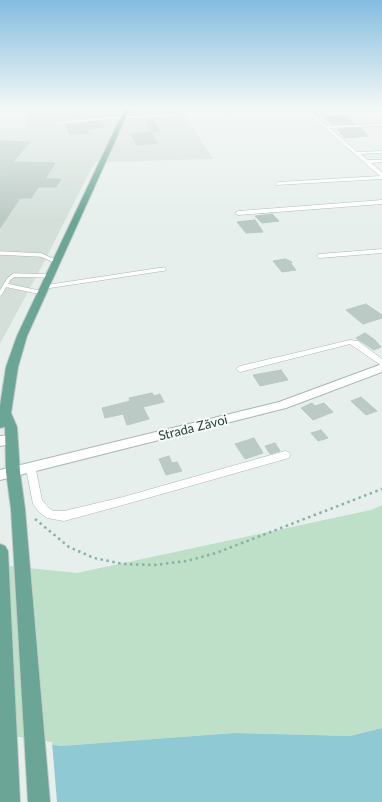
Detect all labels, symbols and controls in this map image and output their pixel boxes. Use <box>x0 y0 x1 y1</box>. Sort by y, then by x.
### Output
street label: Strada Zăvoi <box>157 412 229 444</box>

